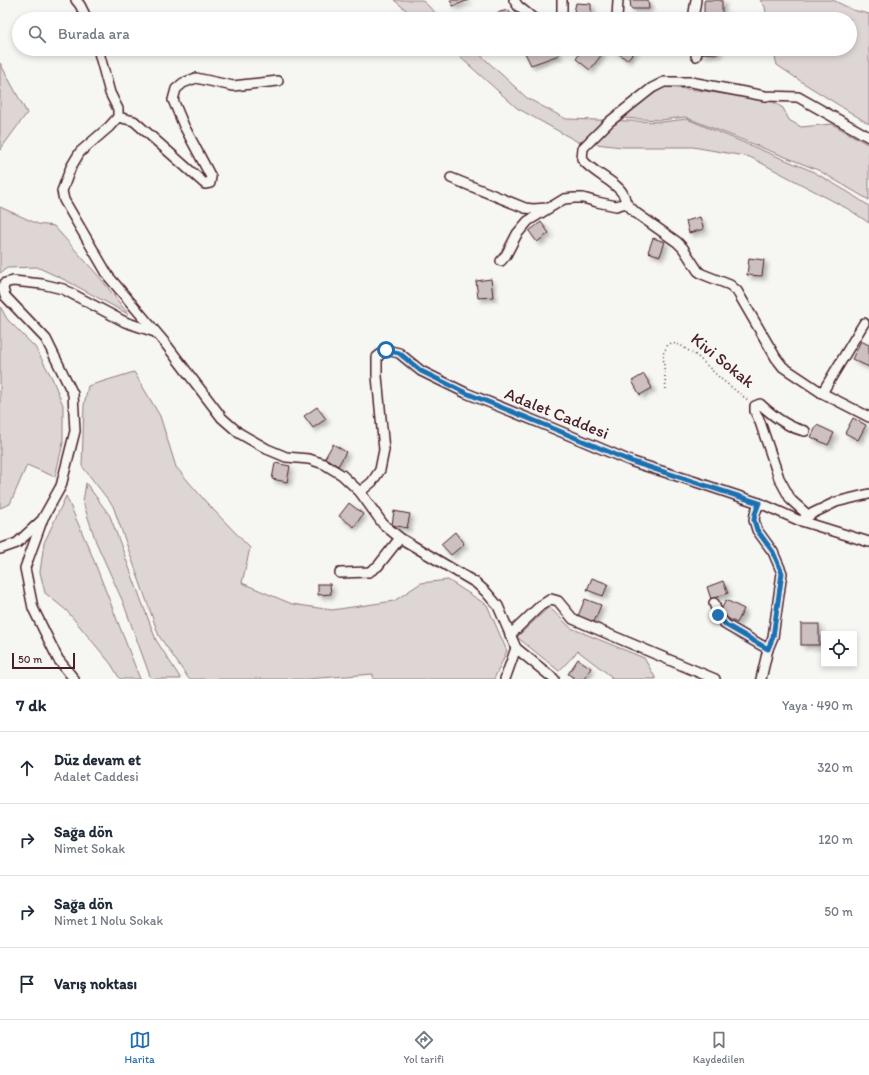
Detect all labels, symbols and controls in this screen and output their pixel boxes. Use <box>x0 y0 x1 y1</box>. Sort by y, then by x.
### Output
search box <box>12 12 857 56</box>
icon: search <box>26 23 48 45</box>
text: Burada ara <box>58 25 130 43</box>
street label: Kivi Sokak <box>687 328 759 392</box>
route start <box>377 341 395 359</box>
street label: Adalet Caddesi <box>502 383 612 443</box>
route end <box>709 606 727 624</box>
map controls <box>821 631 857 667</box>
button: locate <box>821 631 857 667</box>
scale bar <box>12 651 75 670</box>
text: 50 m <box>18 653 42 666</box>
text: 7 dk <box>16 695 46 715</box>
text: Yaya · 490 m <box>782 698 853 713</box>
text: Düz devam et <box>54 751 141 769</box>
icon: ahead <box>16 757 38 779</box>
text: 320 m <box>817 760 853 775</box>
text: Adalet Caddesi <box>54 769 139 784</box>
text: Sağa dön <box>54 823 113 841</box>
icon: right <box>16 829 38 851</box>
text: 120 m <box>818 832 853 847</box>
text: Nimet Sokak <box>54 841 125 856</box>
text: Sağa dön <box>54 895 113 913</box>
icon: right <box>16 901 38 923</box>
text: 50 m <box>824 904 853 919</box>
text: Nimet 1 Nolu Sokak <box>54 913 163 928</box>
icon: arrive <box>16 973 38 995</box>
text: Varış noktası <box>54 975 137 993</box>
tab: Harita <box>124 1029 155 1066</box>
tab: Yol tarifi <box>403 1029 444 1066</box>
tab: Kaydedilen <box>693 1029 745 1066</box>

